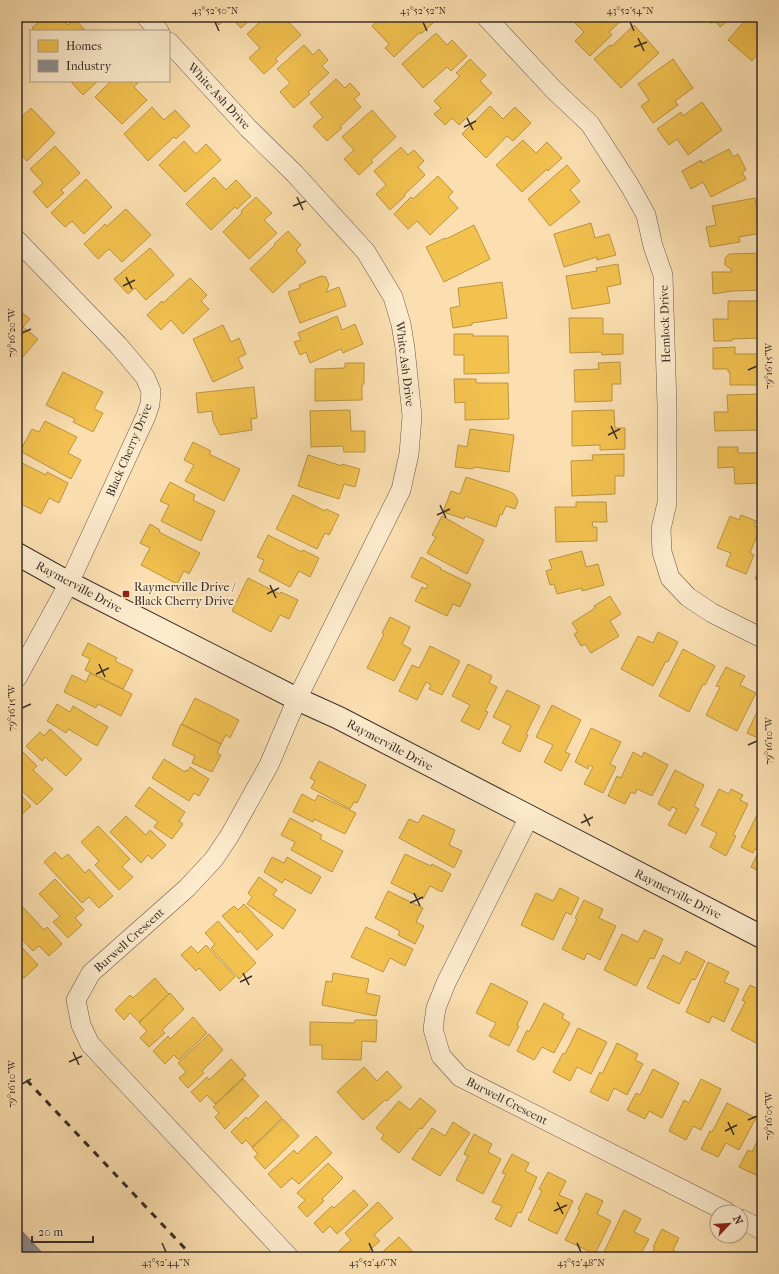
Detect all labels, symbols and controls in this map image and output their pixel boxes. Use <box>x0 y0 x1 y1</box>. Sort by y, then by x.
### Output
text: 43°52'50"N <box>192 5 239 17</box>
text: 43°52'52"N <box>400 5 447 17</box>
text: 43°52'54"N <box>607 5 654 17</box>
legend <box>30 30 170 82</box>
text: Homes <box>66 39 102 53</box>
text: Industry <box>66 59 112 73</box>
street label: White Ash Drive <box>184 59 253 132</box>
street label: Hemlock Drive <box>657 285 673 363</box>
text: 79°16'20"W <box>6 307 18 358</box>
street label: White Ash Drive <box>393 320 417 407</box>
text: 79°16'15"W <box>763 342 775 389</box>
street label: Black Cherry Drive <box>103 401 155 499</box>
street label: Raymerville Drive <box>34 558 125 616</box>
place label: Raymerville Drive / Black Cherry Drive <box>134 580 236 608</box>
marker: Raymerville Drive / Black Cherry Drive <box>121 589 131 599</box>
text: 79°16'15"W <box>6 684 18 731</box>
street label: Raymerville Drive <box>345 716 436 774</box>
text: 79°16'10"W <box>763 716 775 765</box>
street label: Raymerville Drive <box>632 866 724 922</box>
street label: Burwell Crescent <box>91 904 167 975</box>
text: 79°16'10"W <box>6 1059 18 1108</box>
street label: Burwell Crescent <box>464 1074 551 1128</box>
text: 79°16'05"W <box>763 1091 775 1140</box>
north arrow <box>709 1204 749 1244</box>
text: N <box>730 1213 746 1227</box>
scale bar <box>32 1218 93 1244</box>
text: 20 m <box>38 1225 63 1239</box>
text: 43°52'44"N <box>142 1257 191 1269</box>
text: 43°52'46"N <box>349 1257 397 1269</box>
text: 43°52'48"N <box>557 1257 605 1269</box>

